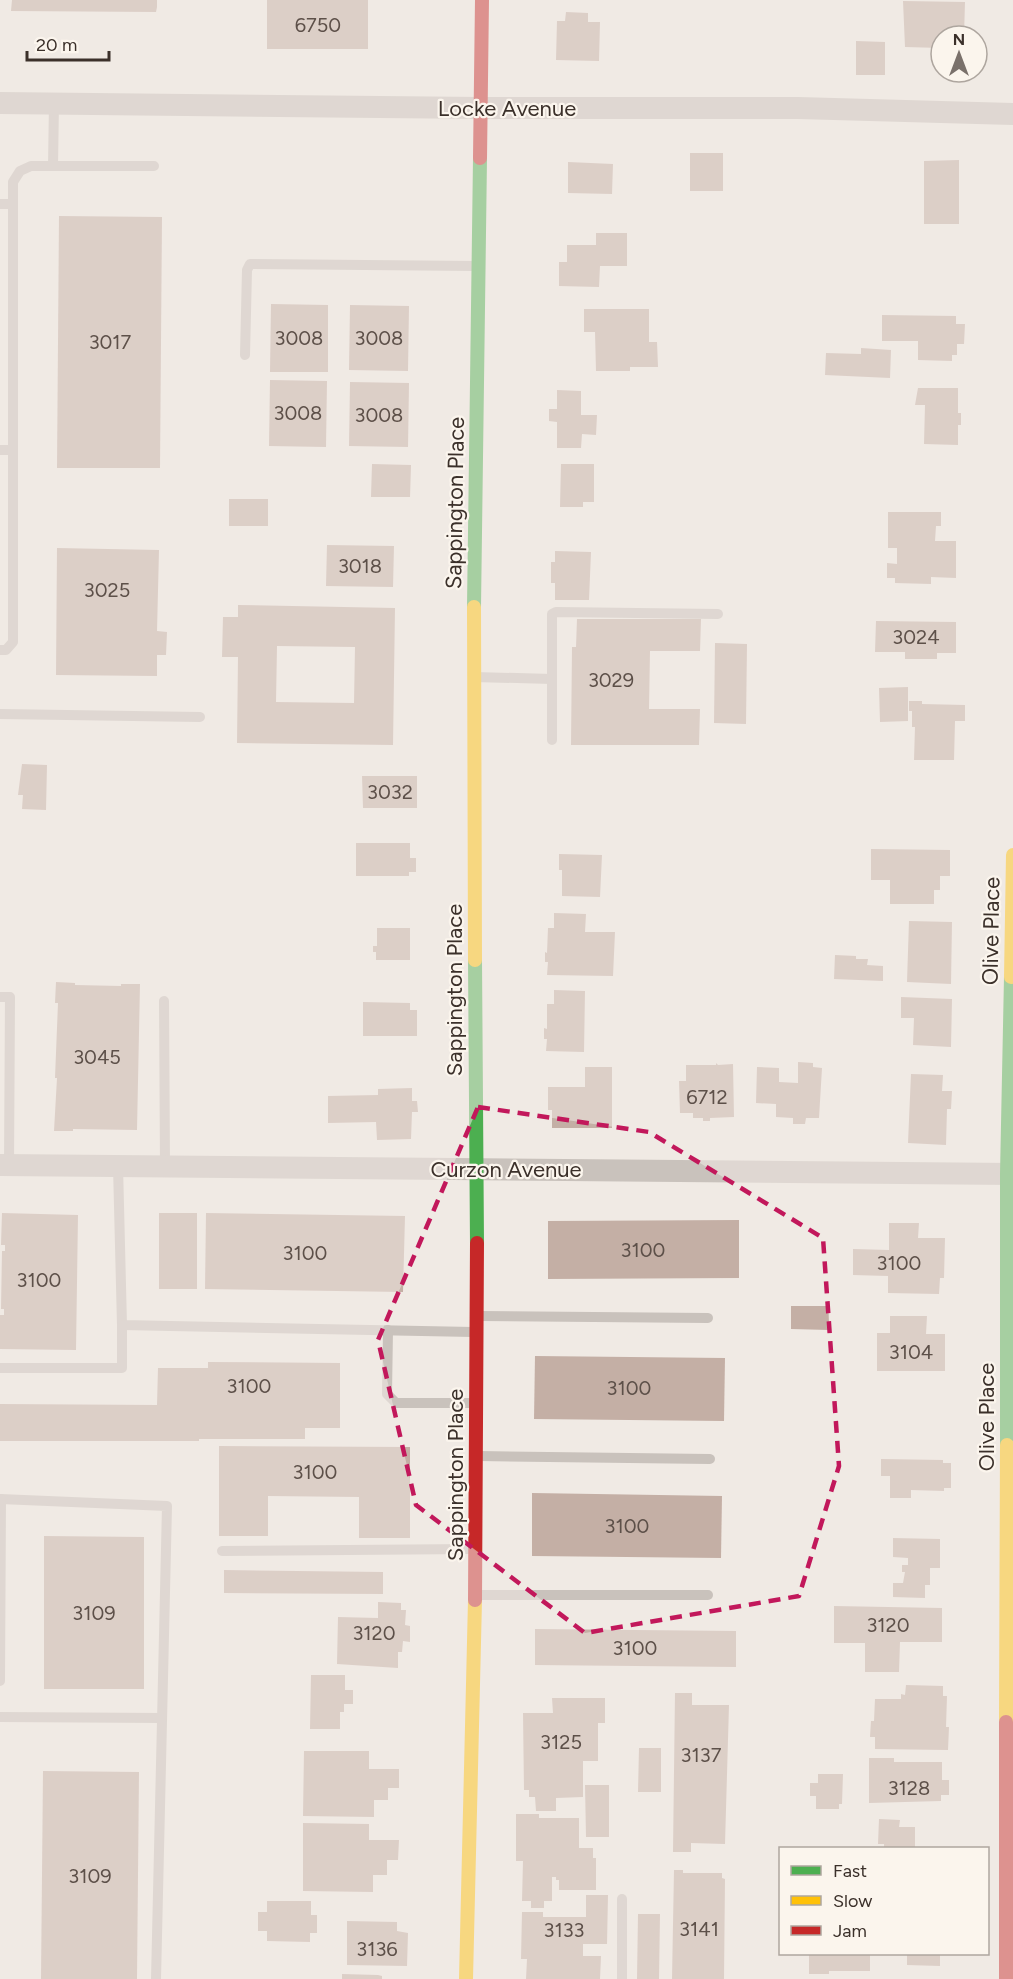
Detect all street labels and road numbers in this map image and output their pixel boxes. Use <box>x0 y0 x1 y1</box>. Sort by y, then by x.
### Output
street label: Locke Avenue <box>438 95 576 122</box>
street label: Sappington Place <box>440 417 470 589</box>
street label: Olive Place <box>977 877 1005 985</box>
street label: Sappington Place <box>441 904 468 1076</box>
street label: Curzon Avenue <box>430 1156 582 1183</box>
street label: Olive Place <box>973 1363 1000 1471</box>
street label: Sappington Place <box>442 1389 469 1561</box>

